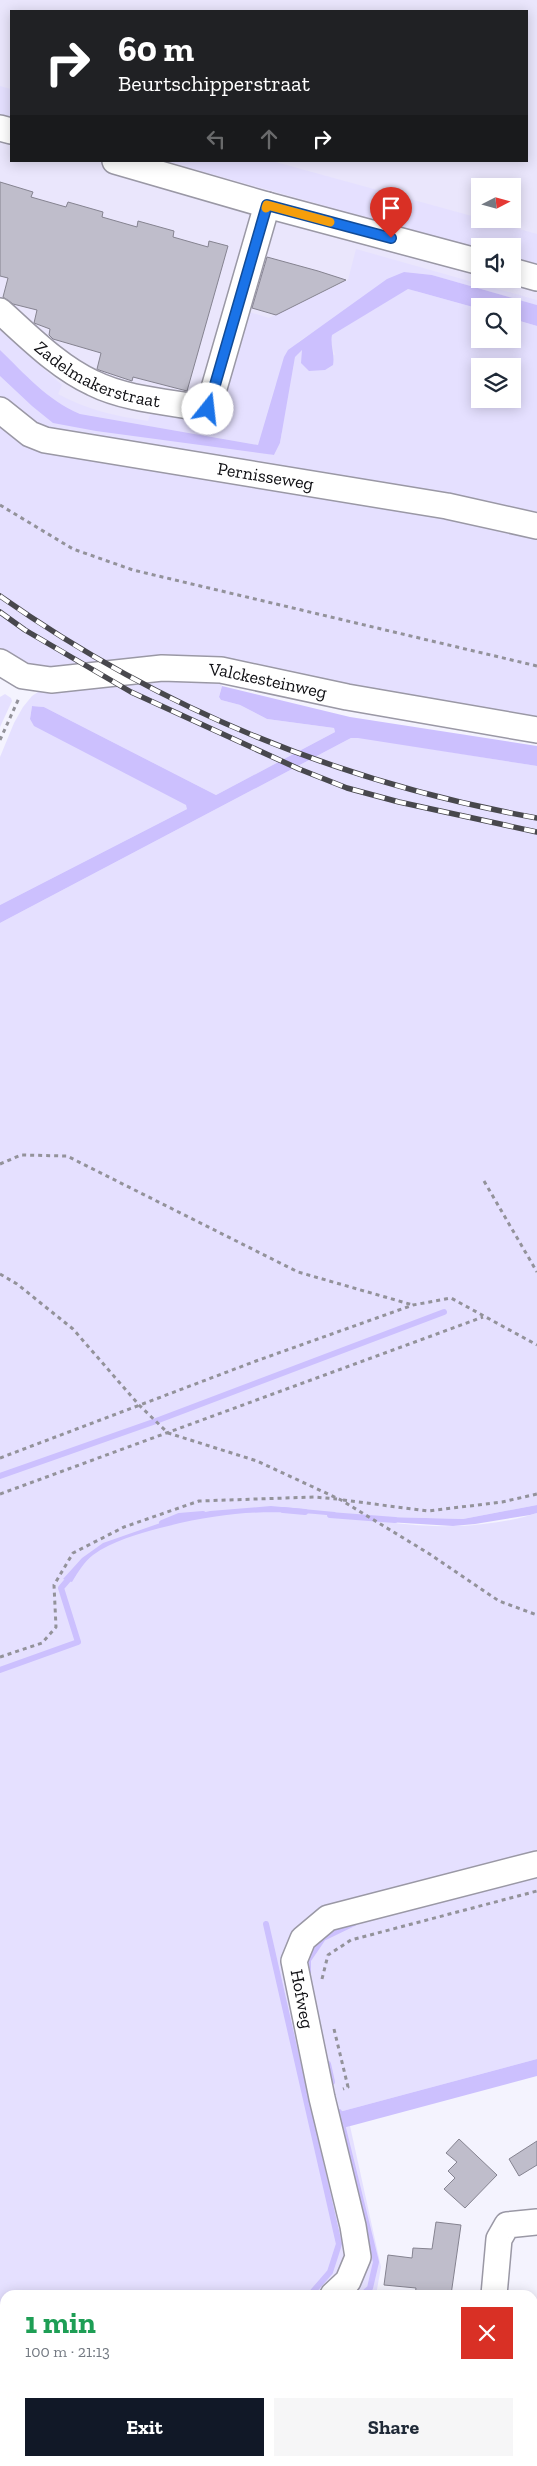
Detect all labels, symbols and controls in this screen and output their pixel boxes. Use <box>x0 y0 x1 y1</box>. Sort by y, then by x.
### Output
text: 60 m <box>118 28 194 70</box>
icon: right <box>35 30 100 95</box>
text: Beurtschipperstraat <box>118 70 310 97</box>
icon: left <box>202 125 230 153</box>
icon: ahead <box>255 125 283 153</box>
icon: right <box>308 125 336 153</box>
north arrow <box>471 178 521 228</box>
map controls <box>471 178 521 408</box>
pin <box>370 187 412 238</box>
icon: arrive <box>377 194 405 222</box>
button: sound <box>471 238 521 288</box>
button: search <box>471 298 521 348</box>
street label: Zadelmakerstraat <box>30 336 162 412</box>
button: layers <box>471 358 521 408</box>
position arrow <box>181 382 233 434</box>
street label: Pernisseweg <box>216 457 315 495</box>
street label: Valckesteinweg <box>208 659 329 703</box>
street label: Hofweg <box>285 1967 319 2031</box>
text: 1 min <box>25 2305 96 2341</box>
button: close <box>461 2307 513 2359</box>
text: 100 m · 21:13 <box>25 2342 110 2361</box>
button: Exit <box>25 2398 264 2456</box>
button: Share <box>274 2398 513 2456</box>

